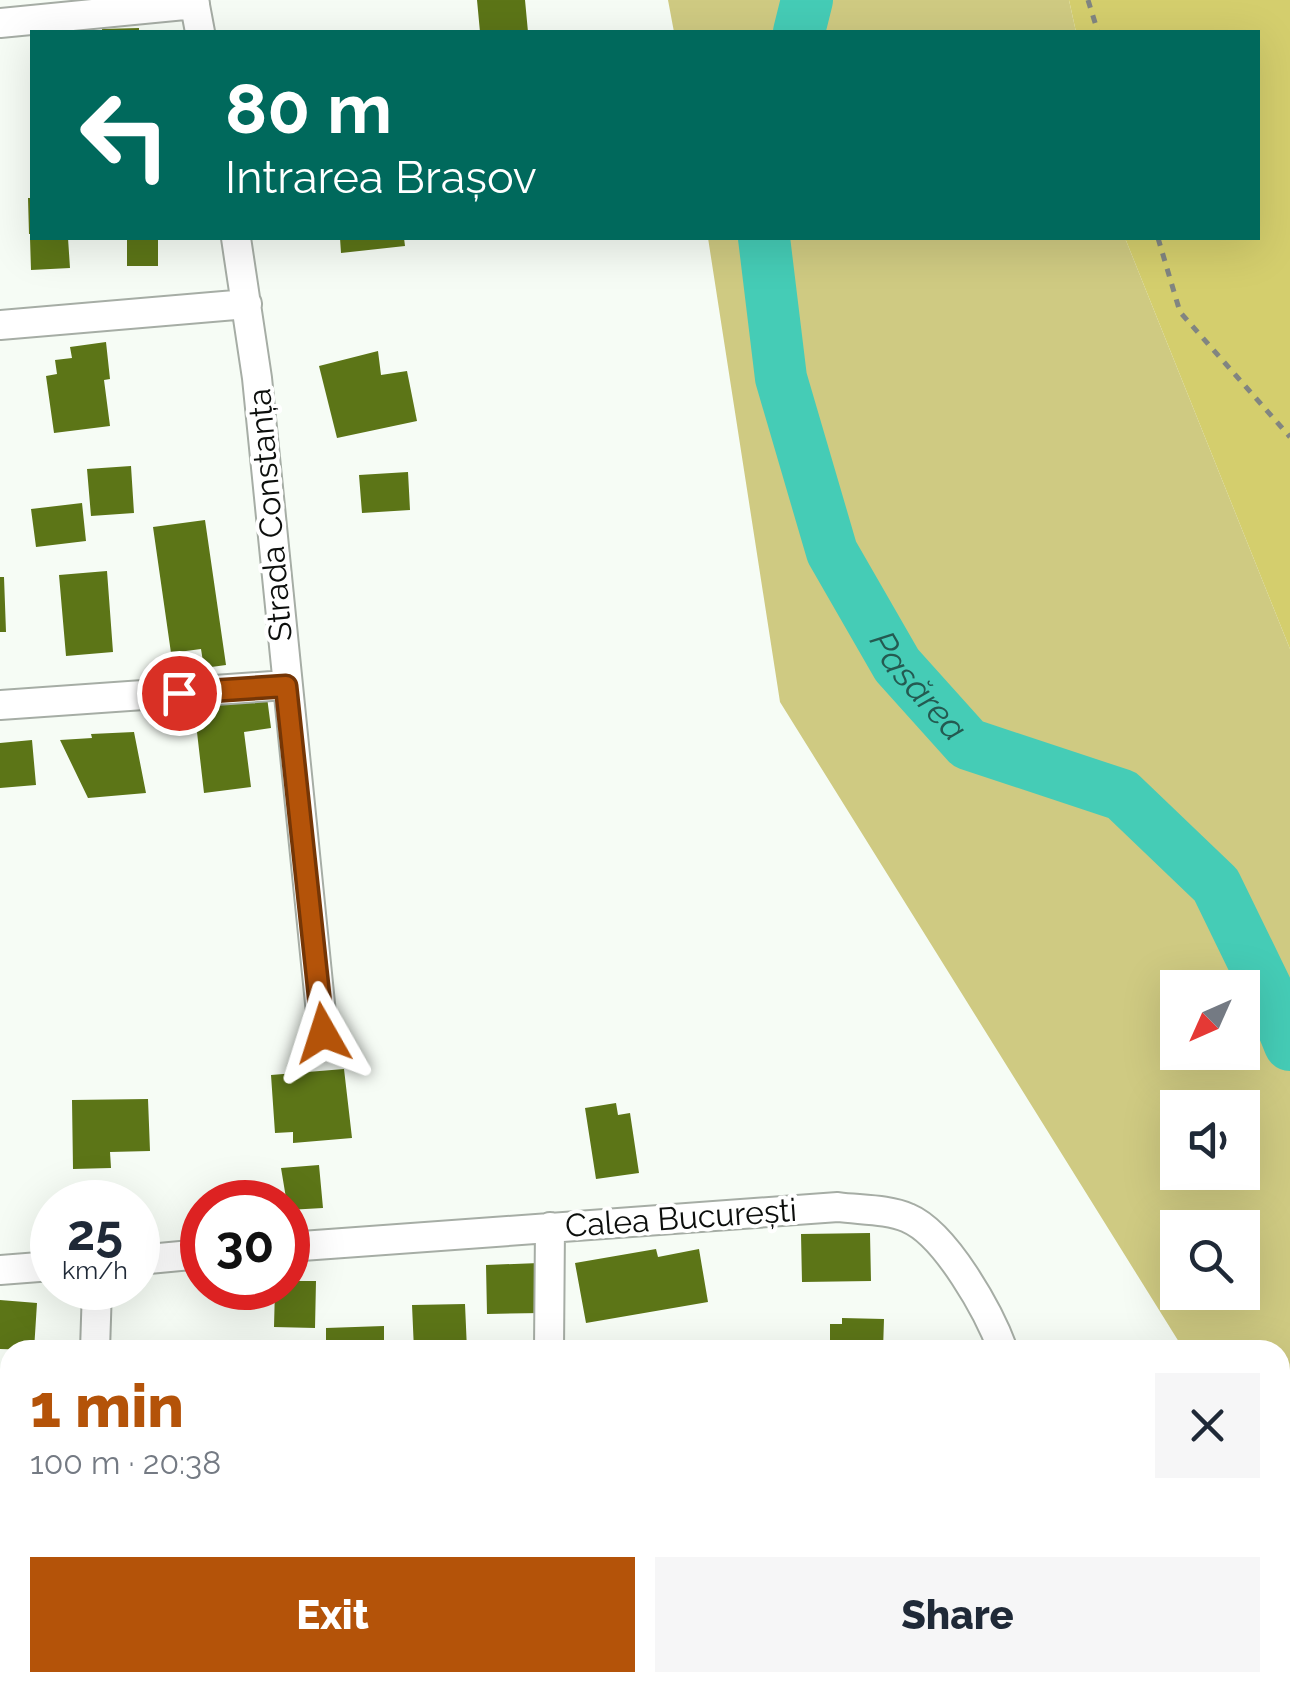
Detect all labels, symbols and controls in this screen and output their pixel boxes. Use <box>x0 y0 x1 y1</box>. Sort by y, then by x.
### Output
text: 80 m <box>225 67 392 149</box>
icon: left <box>60 70 190 200</box>
text: Intrarea Brașov <box>225 151 537 204</box>
street label: Strada Constanța <box>240 387 299 643</box>
water label: Pasărea <box>862 623 976 749</box>
pin <box>137 651 222 736</box>
icon: arrive <box>152 666 207 721</box>
north arrow <box>1160 970 1260 1070</box>
map controls <box>1160 970 1260 1310</box>
position arrow <box>271 981 375 1085</box>
button: sound <box>1160 1090 1260 1190</box>
speed limit sign: 30 <box>180 1180 310 1310</box>
street label: Calea București <box>564 1191 798 1244</box>
text: 25 <box>67 1203 123 1262</box>
button: search <box>1160 1210 1260 1310</box>
text: km/h <box>62 1255 128 1285</box>
text: 1 min <box>30 1371 184 1441</box>
button: close <box>1155 1373 1260 1478</box>
text: 100 m · 20:38 <box>30 1444 221 1481</box>
button: Exit <box>30 1557 635 1672</box>
button: Share <box>655 1557 1260 1672</box>

